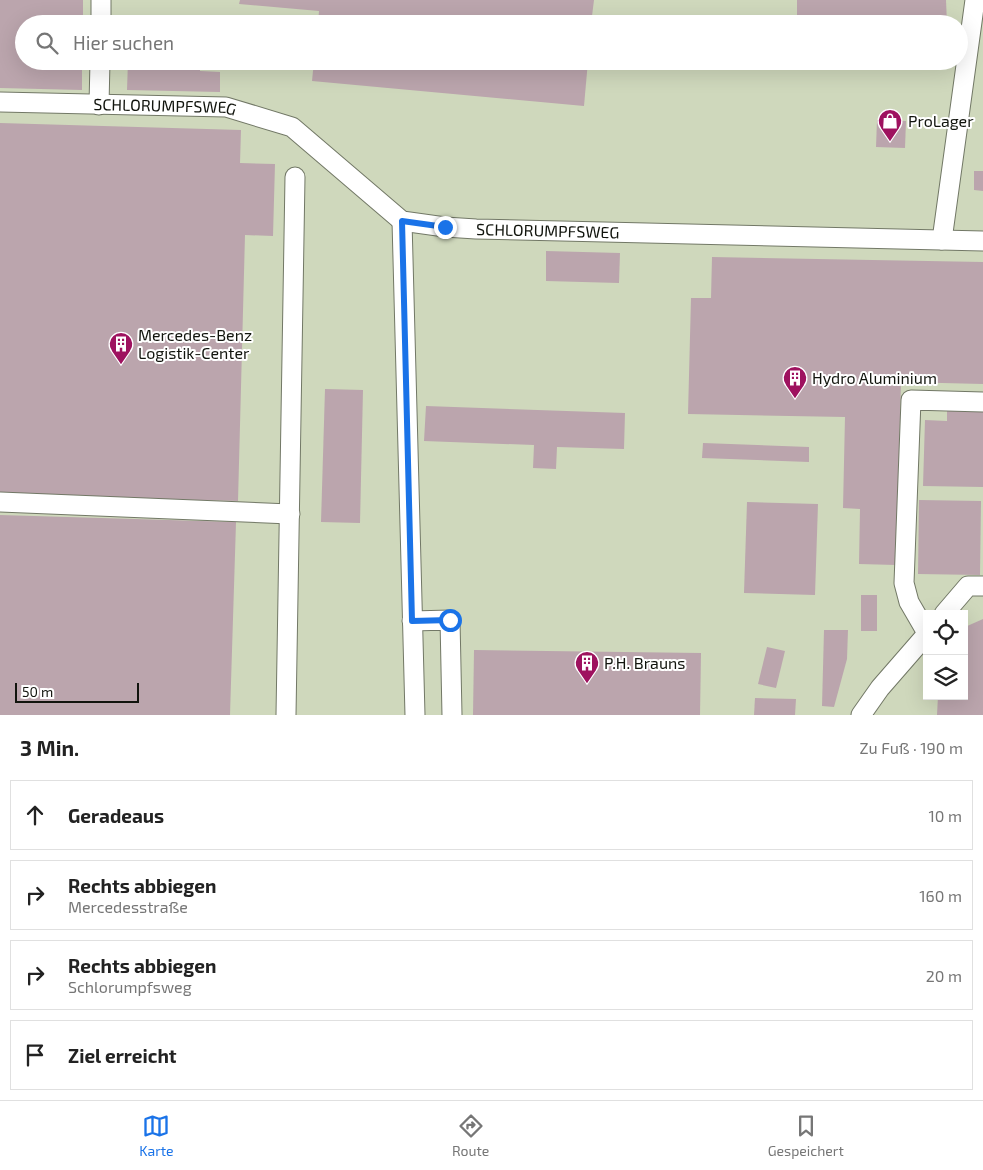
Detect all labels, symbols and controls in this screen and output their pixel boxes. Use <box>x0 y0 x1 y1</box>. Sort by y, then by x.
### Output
search box <box>15 15 968 70</box>
icon: search <box>33 29 61 57</box>
text: Hier suchen <box>73 31 174 54</box>
street label: SCHLORUMPFSWEG <box>93 94 239 119</box>
shop icon: ProLager <box>877 108 903 142</box>
place label: ProLager <box>908 111 974 130</box>
route end <box>434 216 457 239</box>
street label: SCHLORUMPFSWEG <box>476 219 620 241</box>
place label: Mercedes-Benz Logistik-Center <box>138 325 252 362</box>
building icon: Mercedes-Benz Logistik-Center <box>108 331 134 365</box>
building icon: Hydro Aluminium <box>782 365 808 399</box>
place label: Hydro Aluminium <box>812 368 937 387</box>
route start <box>439 609 462 632</box>
map controls <box>923 610 968 700</box>
button: locate <box>923 610 968 655</box>
building icon: P.H. Brauns <box>574 650 600 684</box>
place label: P.H. Brauns <box>604 653 685 672</box>
button: layers <box>923 655 968 700</box>
scale bar <box>15 680 139 703</box>
text: 50 m <box>22 683 53 700</box>
text: 3 Min. <box>20 735 79 760</box>
text: Zu Fuß · 190 m <box>860 738 963 757</box>
icon: ahead <box>21 801 49 829</box>
text: Geradeaus <box>68 804 164 827</box>
text: 10 m <box>928 806 962 825</box>
text: Rechts abbiegen <box>68 874 216 897</box>
icon: right <box>21 881 49 909</box>
text: 160 m <box>919 886 962 905</box>
text: Mercedesstraße <box>68 897 188 916</box>
text: Rechts abbiegen <box>68 954 216 977</box>
icon: right <box>21 961 49 989</box>
text: 20 m <box>926 966 962 985</box>
text: Schlorumpfsweg <box>68 977 192 996</box>
icon: arrive <box>21 1041 49 1069</box>
text: Ziel erreicht <box>68 1044 177 1067</box>
tab: Karte <box>139 1112 174 1159</box>
tab: Route <box>452 1112 489 1159</box>
tab: Gespeichert <box>768 1112 844 1159</box>

